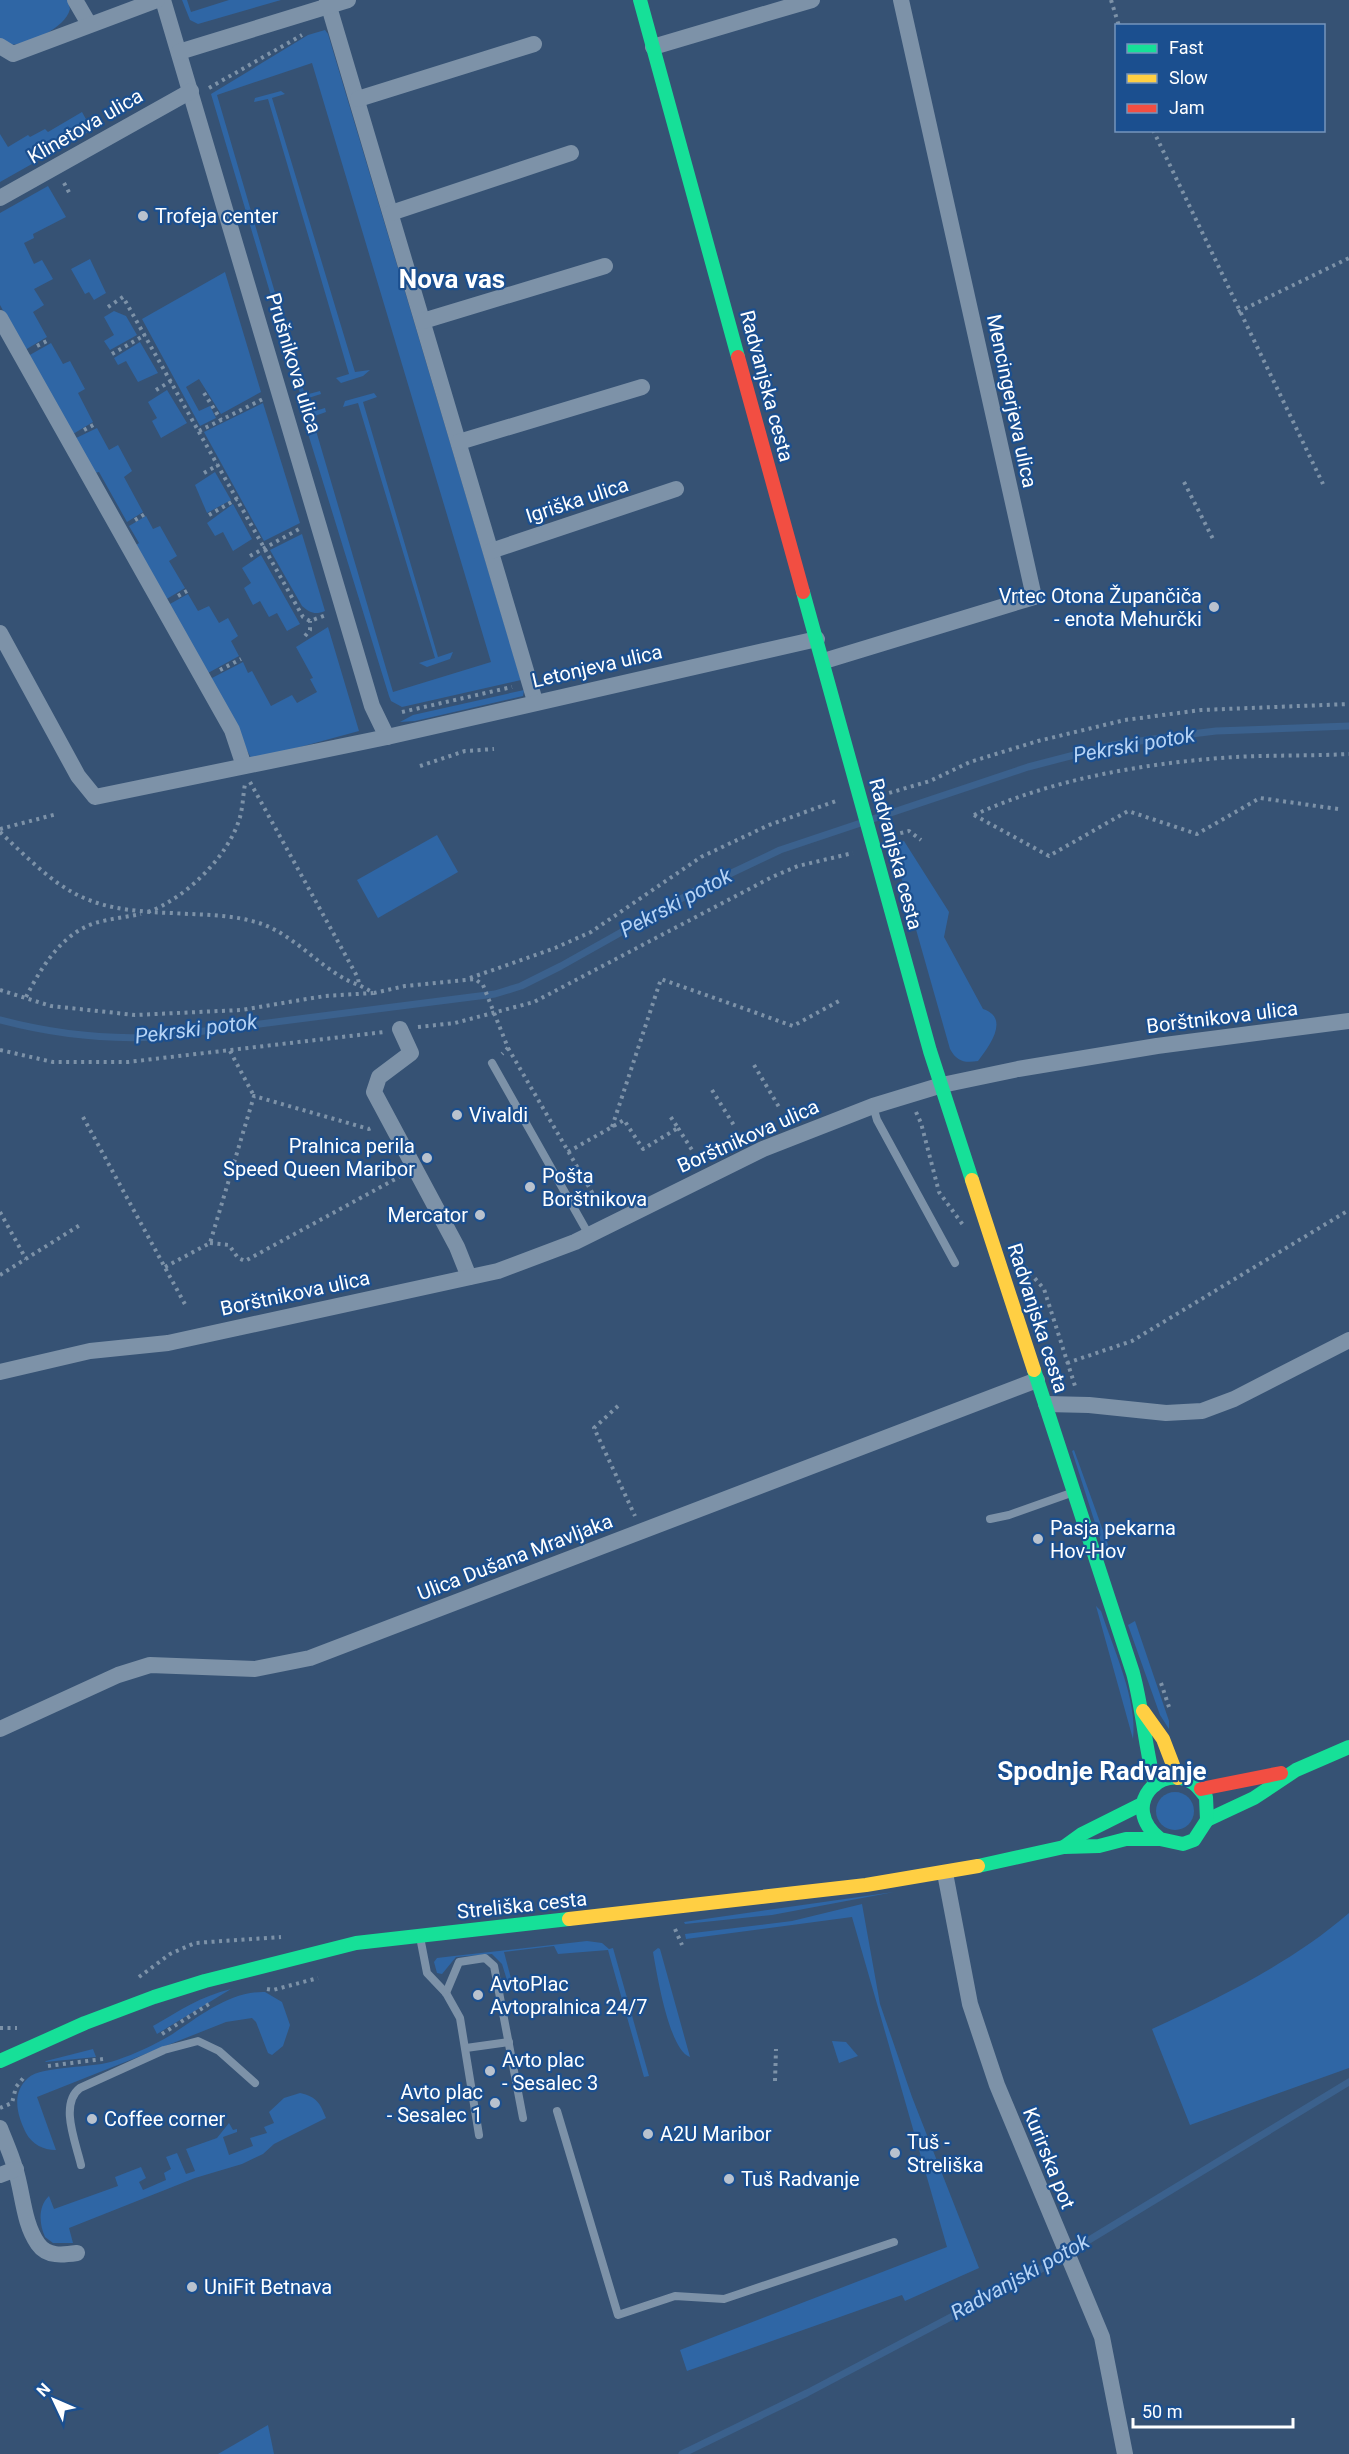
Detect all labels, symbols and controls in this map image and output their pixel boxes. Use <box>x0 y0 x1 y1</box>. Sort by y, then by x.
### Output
legend <box>1115 24 1325 132</box>
text: Fast <box>1169 37 1204 58</box>
text: Slow <box>1169 67 1208 88</box>
street label: Klinetova ulica <box>23 83 147 169</box>
text: Jam <box>1169 97 1205 118</box>
place label: Trofeja center <box>155 204 278 228</box>
marker: Trofeja center <box>136 209 150 223</box>
district label: Nova vas <box>399 264 505 294</box>
street label: Prušnikova ulica <box>261 290 327 436</box>
street label: Radvanjska cesta <box>735 308 799 464</box>
street label: Mencingerjeva ulica <box>982 312 1042 490</box>
street label: Igriška ulica <box>523 472 631 528</box>
place label: Vrtec Otona Župančiča - enota Mehurčki <box>999 584 1202 631</box>
marker: Vrtec Otona Župančiča - enota Mehurčki <box>1207 600 1221 614</box>
street label: Letonjeva ulica <box>530 639 664 693</box>
water label: Pekrski potok <box>1071 722 1197 768</box>
street label: Radvanjska cesta <box>864 776 928 932</box>
water label: Pekrski potok <box>616 863 737 943</box>
street label: Borštnikova ulica <box>1145 996 1299 1038</box>
water label: Pekrski potok <box>133 1010 259 1048</box>
street label: Borštnikova ulica <box>674 1094 822 1178</box>
place label: Vivaldi <box>469 1103 528 1127</box>
marker: Vivaldi <box>450 1108 464 1122</box>
place label: Pralnica perila Speed Queen Maribor <box>223 1134 415 1181</box>
marker: Pralnica perila Speed Queen Maribor <box>420 1151 434 1165</box>
place label: Pošta Borštnikova <box>542 1164 647 1211</box>
marker: Pošta Borštnikova <box>523 1180 537 1194</box>
place label: Mercator <box>387 1203 468 1227</box>
marker: Mercator <box>473 1208 487 1222</box>
street label: Radvanjska cesta <box>1003 1240 1073 1396</box>
street label: Borštnikova ulica <box>218 1265 372 1321</box>
street label: Ulica Dušana Mravljaka <box>414 1509 616 1605</box>
place label: Pasja pekarna Hov-Hov <box>1050 1516 1176 1563</box>
marker: Pasja pekarna Hov-Hov <box>1031 1532 1045 1546</box>
district label: Spodnje Radvanje <box>997 1756 1207 1786</box>
street label: Streliška cesta <box>456 1886 588 1924</box>
place label: AvtoPlac Avtopralnica 24/7 <box>490 1972 648 2019</box>
marker: AvtoPlac Avtopralnica 24/7 <box>471 1988 485 2002</box>
place label: Avto plac - Sesalec 3 <box>502 2048 598 2095</box>
marker: Avto plac - Sesalec 3 <box>483 2064 497 2078</box>
place label: Avto plac - Sesalec 1 <box>387 2080 483 2127</box>
marker: Avto plac - Sesalec 1 <box>488 2096 502 2110</box>
street label: Kurirska pot <box>1018 2104 1080 2212</box>
place label: Coffee corner <box>104 2107 226 2131</box>
marker: Coffee corner <box>85 2112 99 2126</box>
place label: A2U Maribor <box>660 2122 772 2146</box>
marker: A2U Maribor <box>641 2127 655 2141</box>
place label: Tuš - Streliška <box>907 2130 984 2177</box>
marker: Tuš - Streliška <box>888 2146 902 2160</box>
place label: Tuš Radvanje <box>741 2167 860 2191</box>
marker: Tuš Radvanje <box>722 2172 736 2186</box>
water label: Radvanjski potok <box>947 2229 1094 2325</box>
place label: UniFit Betnava <box>204 2275 332 2299</box>
marker: UniFit Betnava <box>185 2280 199 2294</box>
north arrow <box>24 2370 84 2430</box>
text: N <box>33 2379 54 2401</box>
scale bar <box>1133 2391 1294 2429</box>
text: 50 m <box>1142 2401 1182 2422</box>

